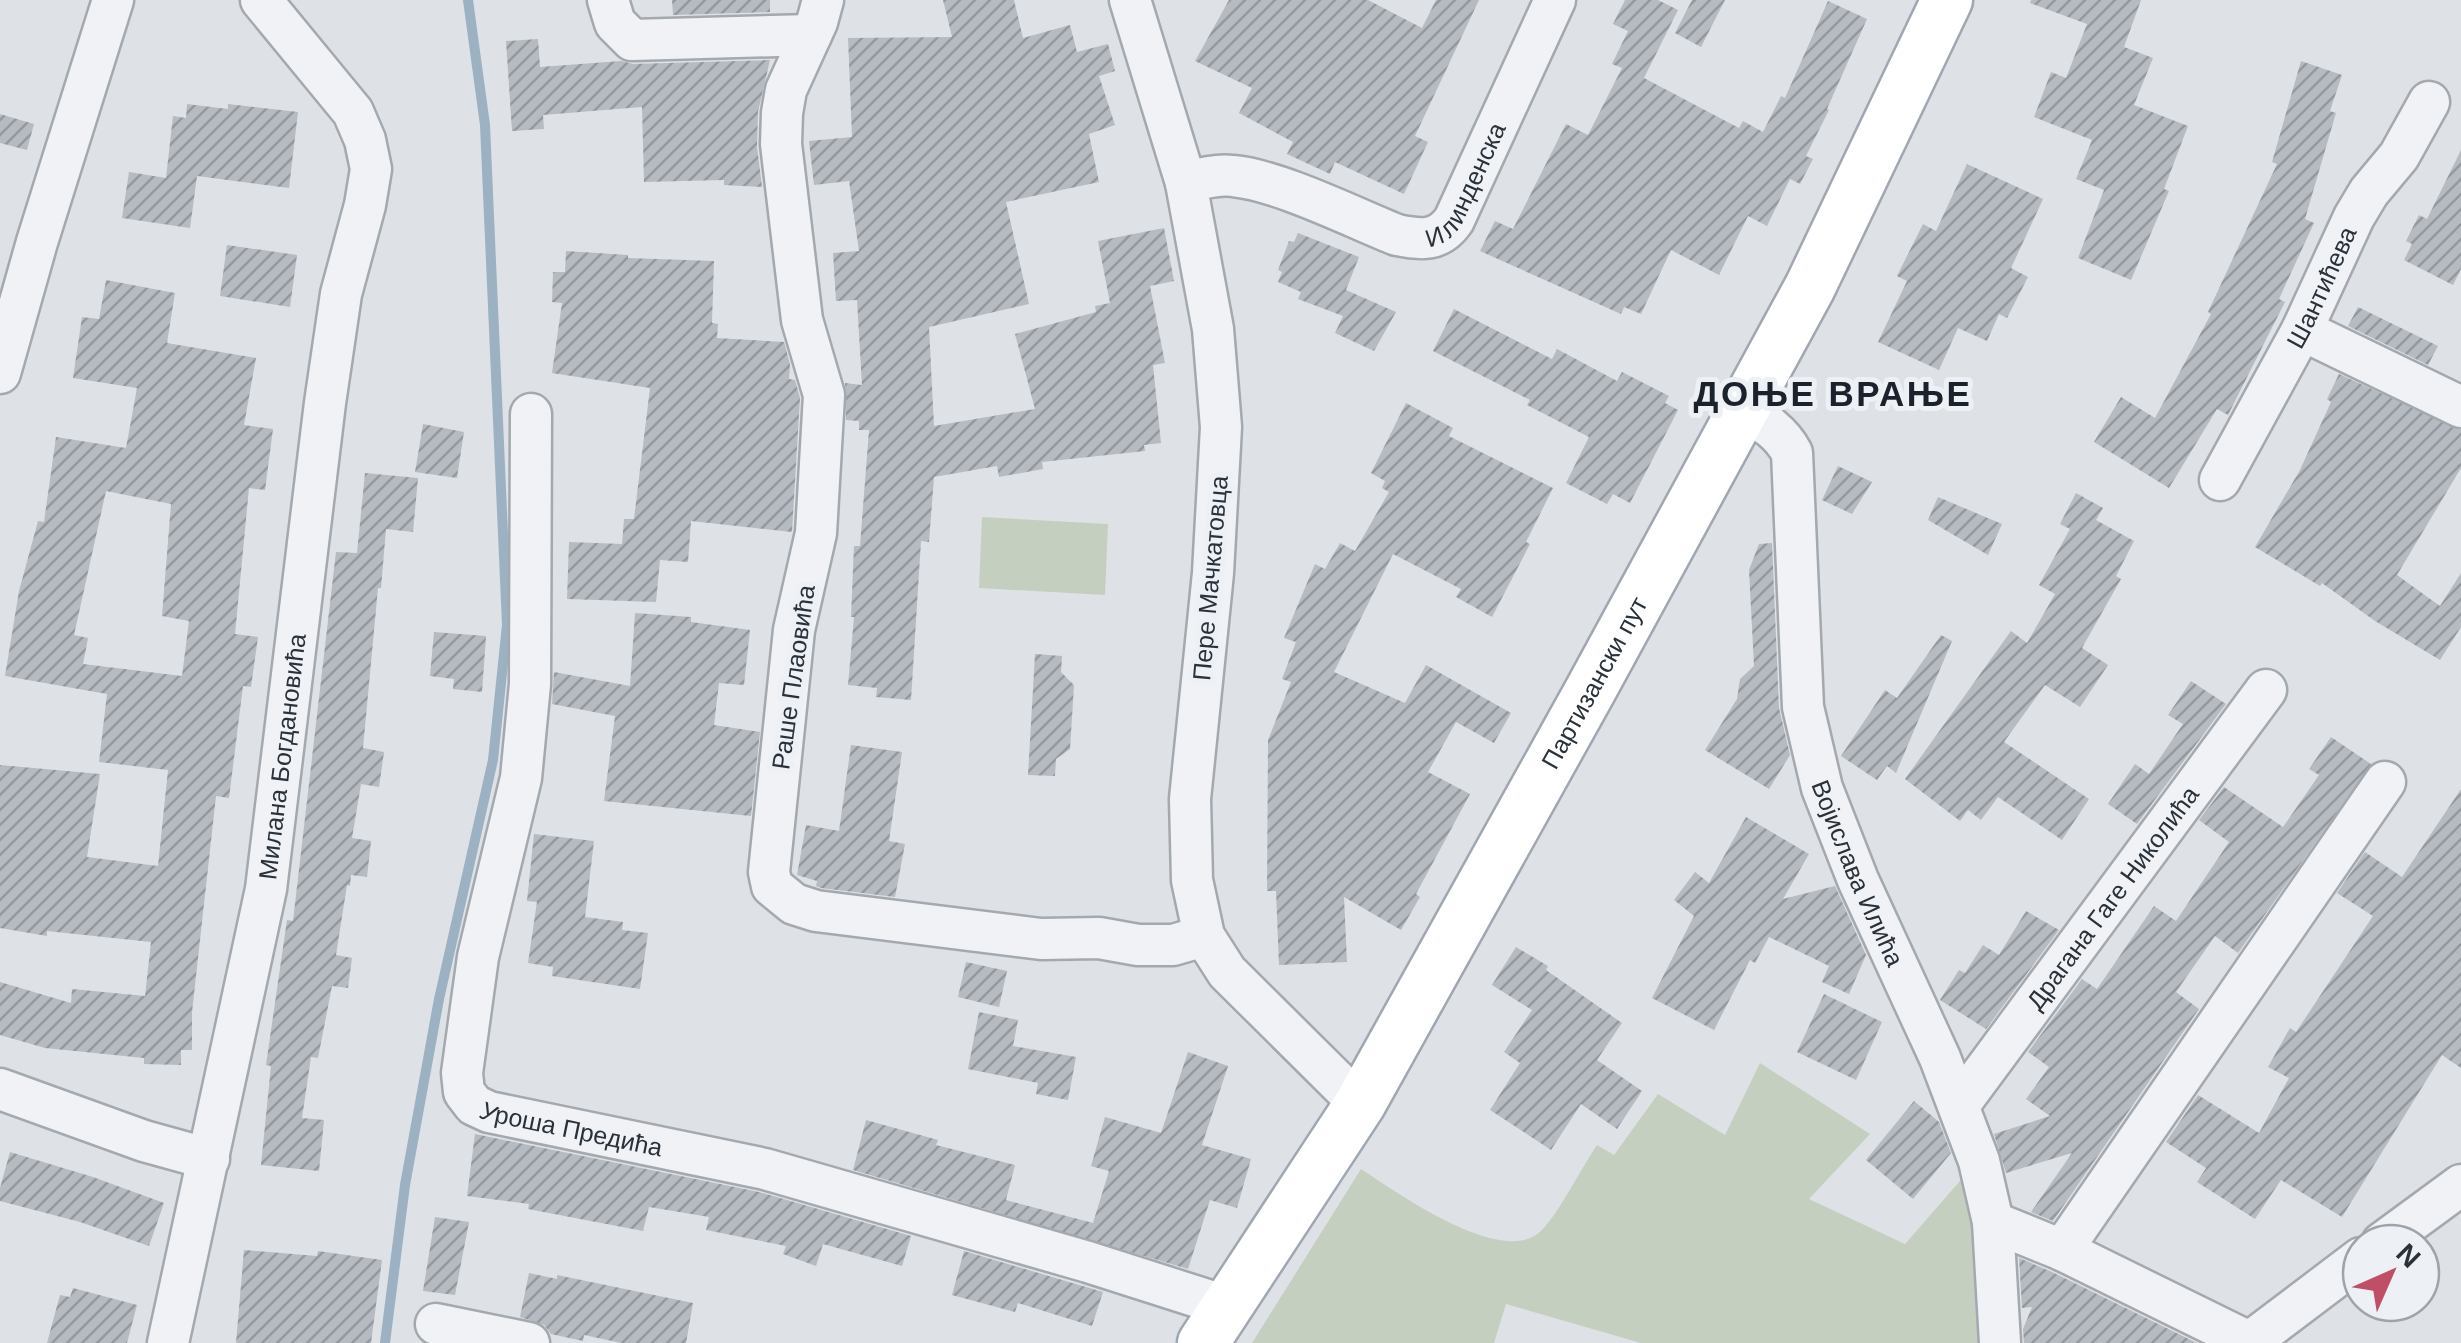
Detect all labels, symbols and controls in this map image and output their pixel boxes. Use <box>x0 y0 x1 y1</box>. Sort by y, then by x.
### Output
street label: Илинденска <box>1421 118 1511 252</box>
street label: Шантићева <box>2281 222 2362 353</box>
district label: ДОЊЕ ВРАЊЕ <box>1694 374 1972 413</box>
street label: Пере Мачкатовца <box>1187 474 1233 682</box>
street label: Раше Плаовића <box>766 583 820 771</box>
street label: Партизански пут <box>1536 591 1653 773</box>
street label: Милана Богдановића <box>253 632 311 881</box>
street label: Војислава Илића <box>1806 776 1910 970</box>
street label: Драгана Гаге Николића <box>2021 781 2204 1015</box>
street label: Уроша Предића <box>476 1096 665 1162</box>
north arrow <box>2341 1223 2441 1323</box>
text: N <box>2390 1238 2426 1274</box>

